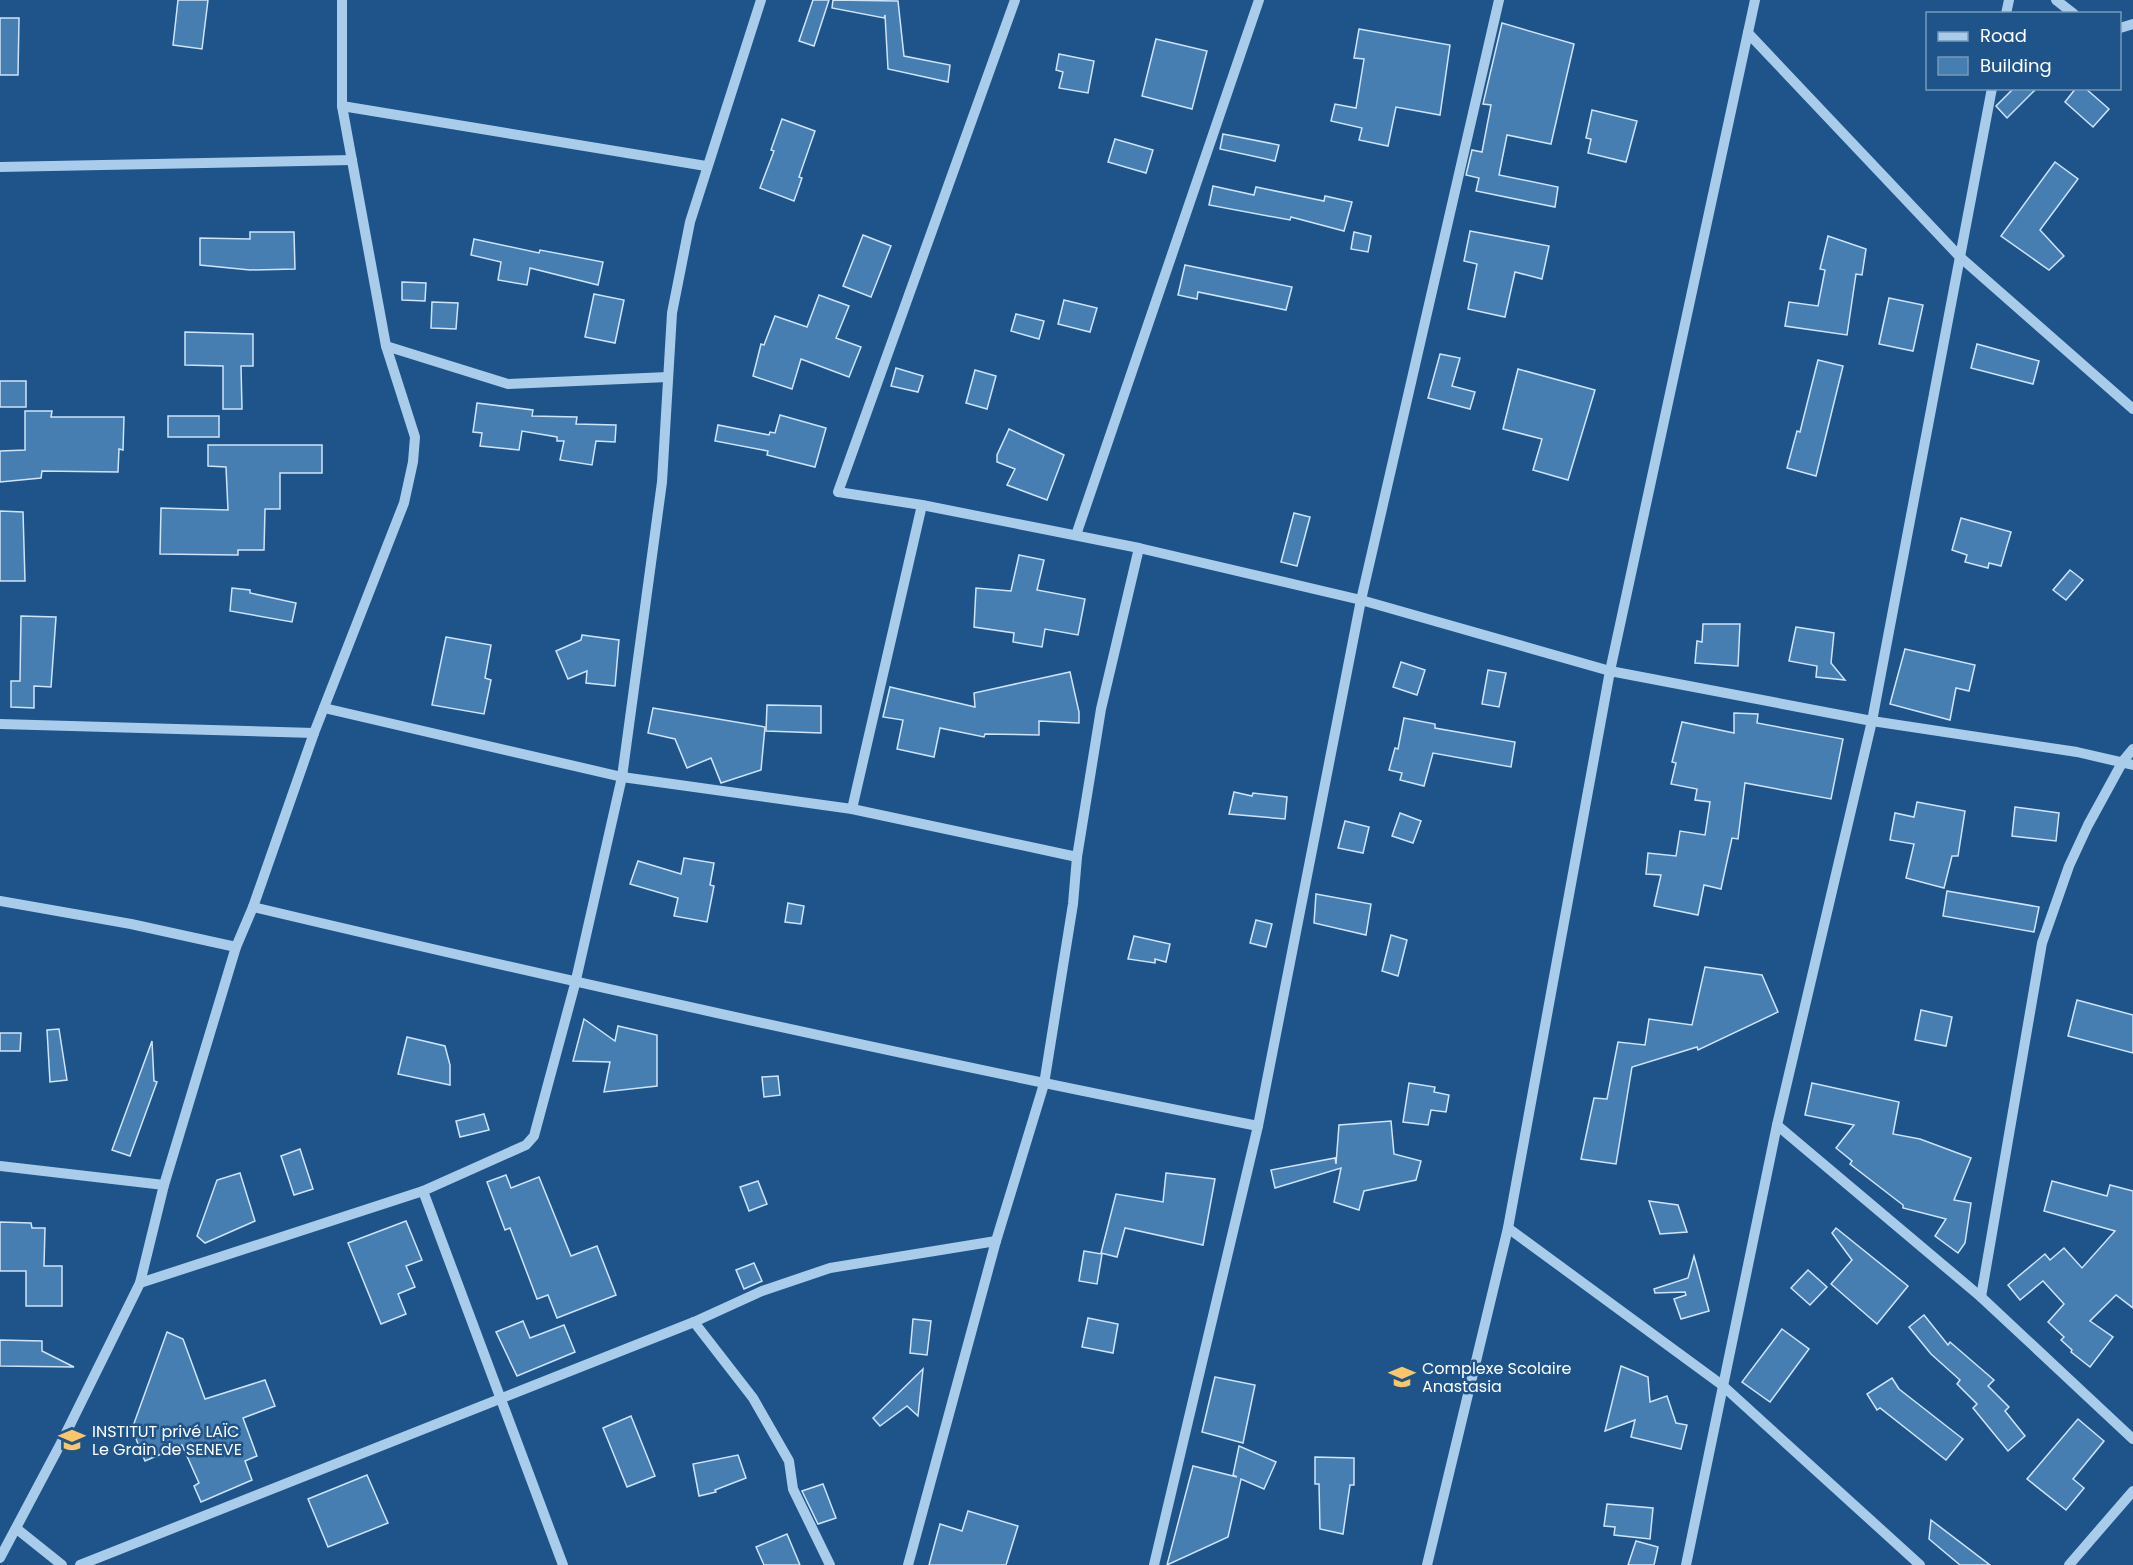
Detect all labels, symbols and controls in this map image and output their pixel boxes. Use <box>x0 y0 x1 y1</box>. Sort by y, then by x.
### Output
legend <box>1926 12 2121 90</box>
text: Road <box>1980 23 2027 48</box>
text: Building <box>1980 53 2052 78</box>
place label: Complexe Scolaire Anastasia <box>1422 1357 1572 1398</box>
school or university icon: Complexe Scolaire Anastasia <box>1387 1362 1417 1392</box>
place label: INSTITUT privé LAÏC Le Grain de SENEVE <box>92 1420 242 1461</box>
school or university icon: INSTITUT privé LAÏC Le Grain de SENEVE <box>57 1425 87 1455</box>

